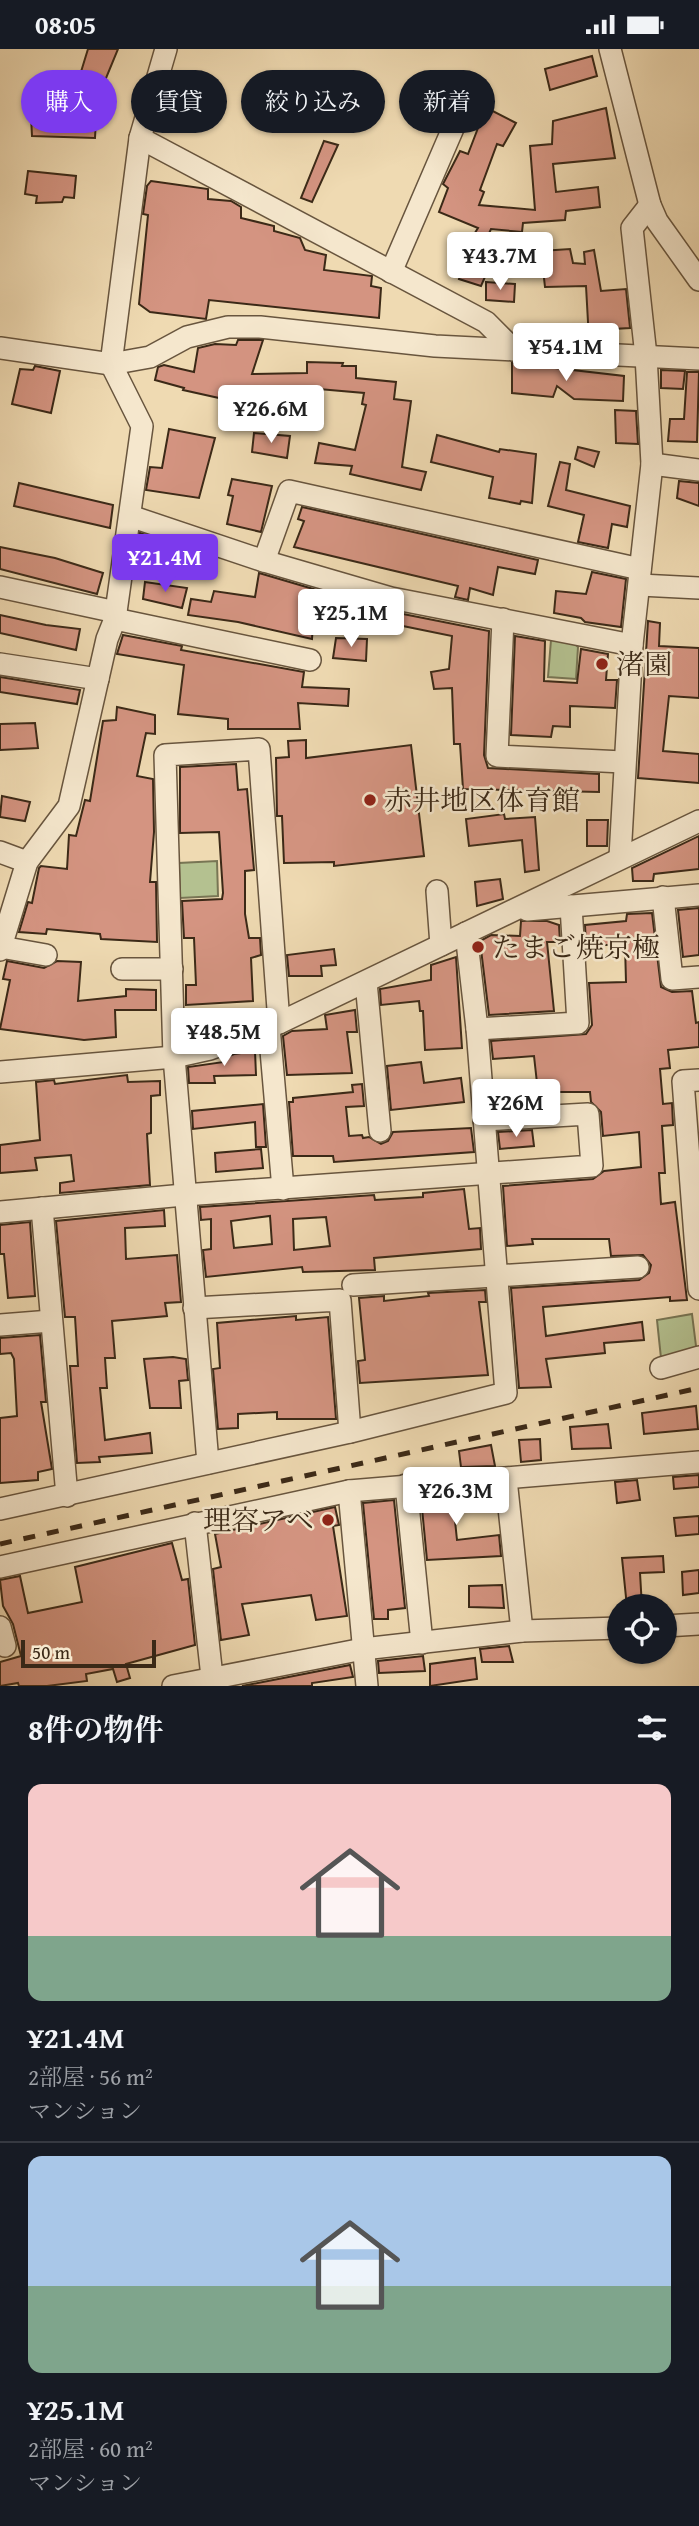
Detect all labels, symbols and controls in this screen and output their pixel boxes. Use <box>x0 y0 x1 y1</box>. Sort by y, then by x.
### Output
text: 08:05 <box>35 5 96 44</box>
chip: 購入 <box>21 70 117 133</box>
chip: 賃貸 <box>131 70 227 133</box>
chip: 絞り込み <box>241 70 385 133</box>
chip: 新着 <box>399 70 495 133</box>
pin: ¥43.7M <box>443 233 557 292</box>
text: ¥43.7M <box>463 238 537 271</box>
pin: ¥54.1M <box>509 323 623 383</box>
text: ¥54.1M <box>529 329 603 362</box>
pin: ¥26.6M <box>214 385 328 445</box>
text: ¥26.6M <box>234 391 308 424</box>
pin: ¥21.4M <box>108 535 222 594</box>
text: ¥21.4M <box>128 540 202 573</box>
pin: ¥25.1M <box>294 589 408 649</box>
text: ¥25.1M <box>314 595 388 628</box>
place label: 渚園 <box>616 643 672 684</box>
marker: 渚園 <box>594 656 610 672</box>
place label: 赤井地区体育館 <box>384 779 580 820</box>
marker: 赤井地区体育館 <box>362 792 378 808</box>
place label: たまご焼京極 <box>492 926 660 967</box>
marker: たまご焼京極 <box>470 939 486 955</box>
pin: ¥48.5M <box>167 1009 281 1068</box>
text: ¥48.5M <box>187 1014 261 1047</box>
pin: ¥26M <box>475 1079 557 1139</box>
text: ¥26M <box>488 1085 544 1118</box>
pin: ¥26.3M <box>399 1467 513 1527</box>
text: ¥26.3M <box>419 1473 493 1506</box>
place label: 理容アベ <box>203 1499 314 1540</box>
marker: 理容アベ <box>320 1512 336 1528</box>
map controls <box>607 1594 677 1664</box>
button: locate <box>607 1594 677 1664</box>
scale bar <box>21 1637 156 1669</box>
text: 50 m <box>32 1638 70 1666</box>
text: 8件の物件 <box>28 1707 164 1751</box>
icon: filters <box>633 1709 671 1747</box>
icon: home <box>287 1830 413 1956</box>
text: ¥21.4M <box>28 2015 124 2059</box>
text: 2部屋 · 56 m² <box>28 2060 153 2093</box>
text: マンション <box>28 2094 142 2127</box>
icon: home <box>287 2202 413 2328</box>
text: ¥25.1M <box>28 2387 124 2431</box>
text: 2部屋 · 60 m² <box>28 2432 153 2465</box>
text: マンション <box>28 2466 142 2499</box>

